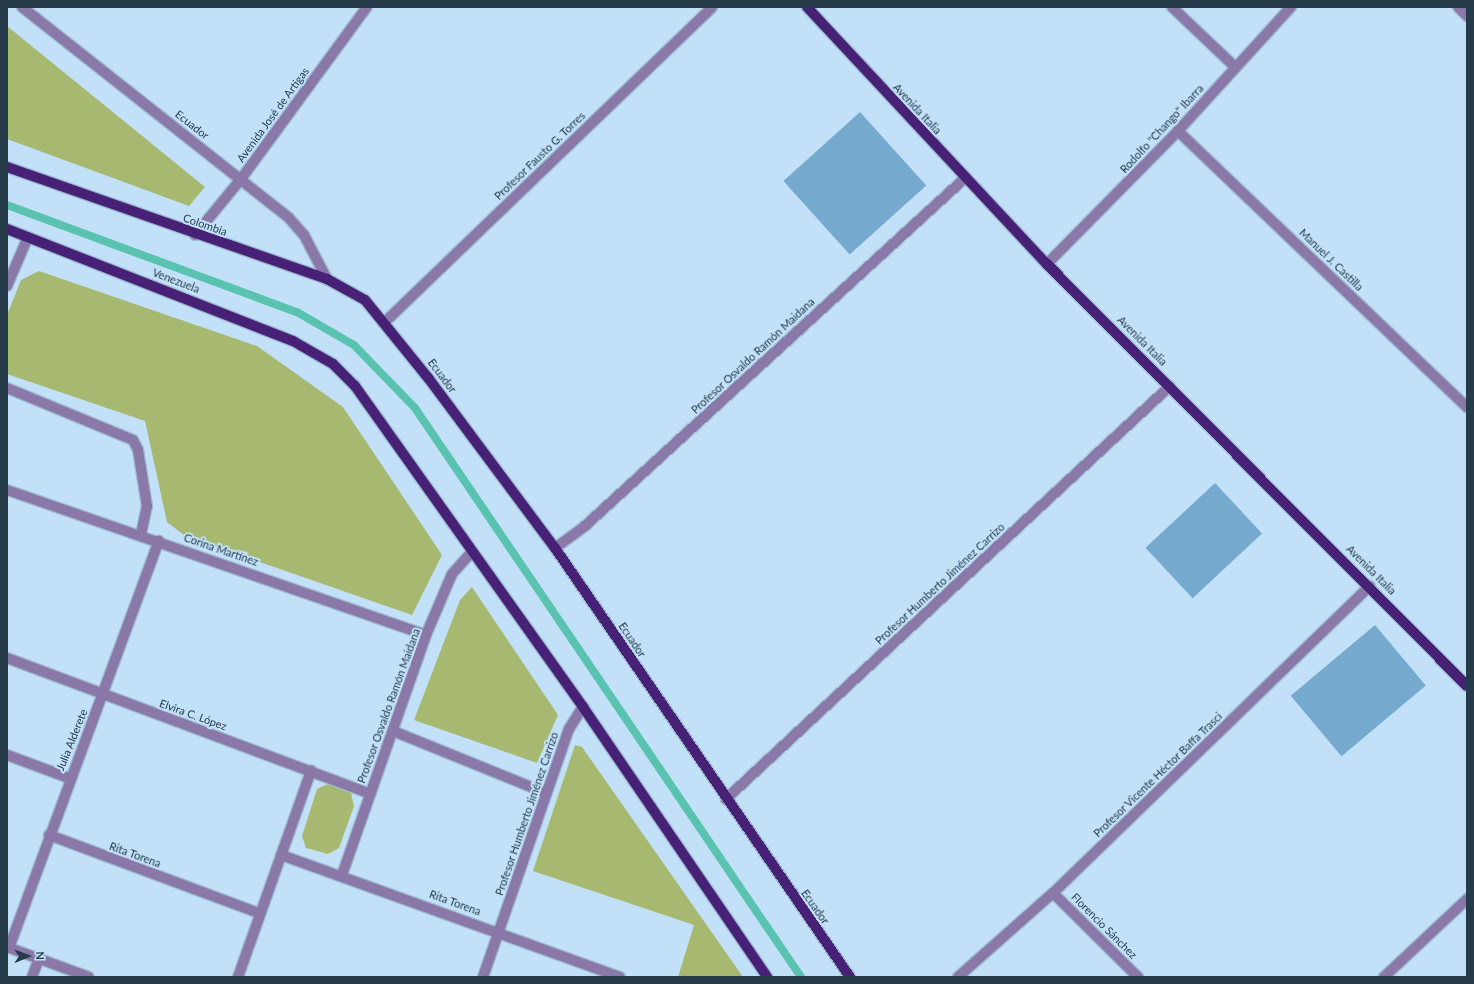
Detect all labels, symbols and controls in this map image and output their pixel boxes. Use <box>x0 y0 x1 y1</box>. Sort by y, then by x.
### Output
street label: Avenida José de Artigas <box>234 65 312 165</box>
street label: Avenida Italia <box>890 81 944 137</box>
street label: Rodolfo "Chango" Ibarra <box>1118 82 1206 176</box>
street label: Ecuador <box>172 108 212 142</box>
street label: Profesor Fausto G. Torres <box>492 109 588 203</box>
street label: Colombia <box>181 211 229 239</box>
street label: Manuel J. Castilla <box>1296 226 1366 294</box>
street label: Venezuela <box>151 266 201 296</box>
street label: Profesor Osvaldo Ramón Maidana <box>689 295 817 417</box>
street label: Avenida Italia <box>1114 313 1170 369</box>
street label: Ecuador <box>425 356 459 396</box>
street label: Profesor Humberto Jiménez Carrizo <box>872 520 1008 648</box>
street label: Corina Martínez <box>182 531 260 569</box>
street label: Avenida Italia <box>1343 542 1399 598</box>
street label: Ecuador <box>616 620 648 660</box>
street label: Profesor Osvaldo Ramón Maidana <box>355 627 423 785</box>
street label: Elvira C. López <box>158 697 228 733</box>
street label: Julia Alderete <box>54 707 90 773</box>
street label: Profesor Vicente Héctor Baffa Trasci <box>1091 710 1225 840</box>
street label: Profesor Humberto Jiménez Carrizo <box>493 730 561 898</box>
street label: Rita Torena <box>107 840 163 870</box>
street label: Ecuador <box>798 887 832 927</box>
street label: Rita Torena <box>427 888 483 918</box>
street label: Florencio Sánchez <box>1068 890 1140 962</box>
north arrow <box>8 936 48 976</box>
text: N <box>34 951 47 960</box>

